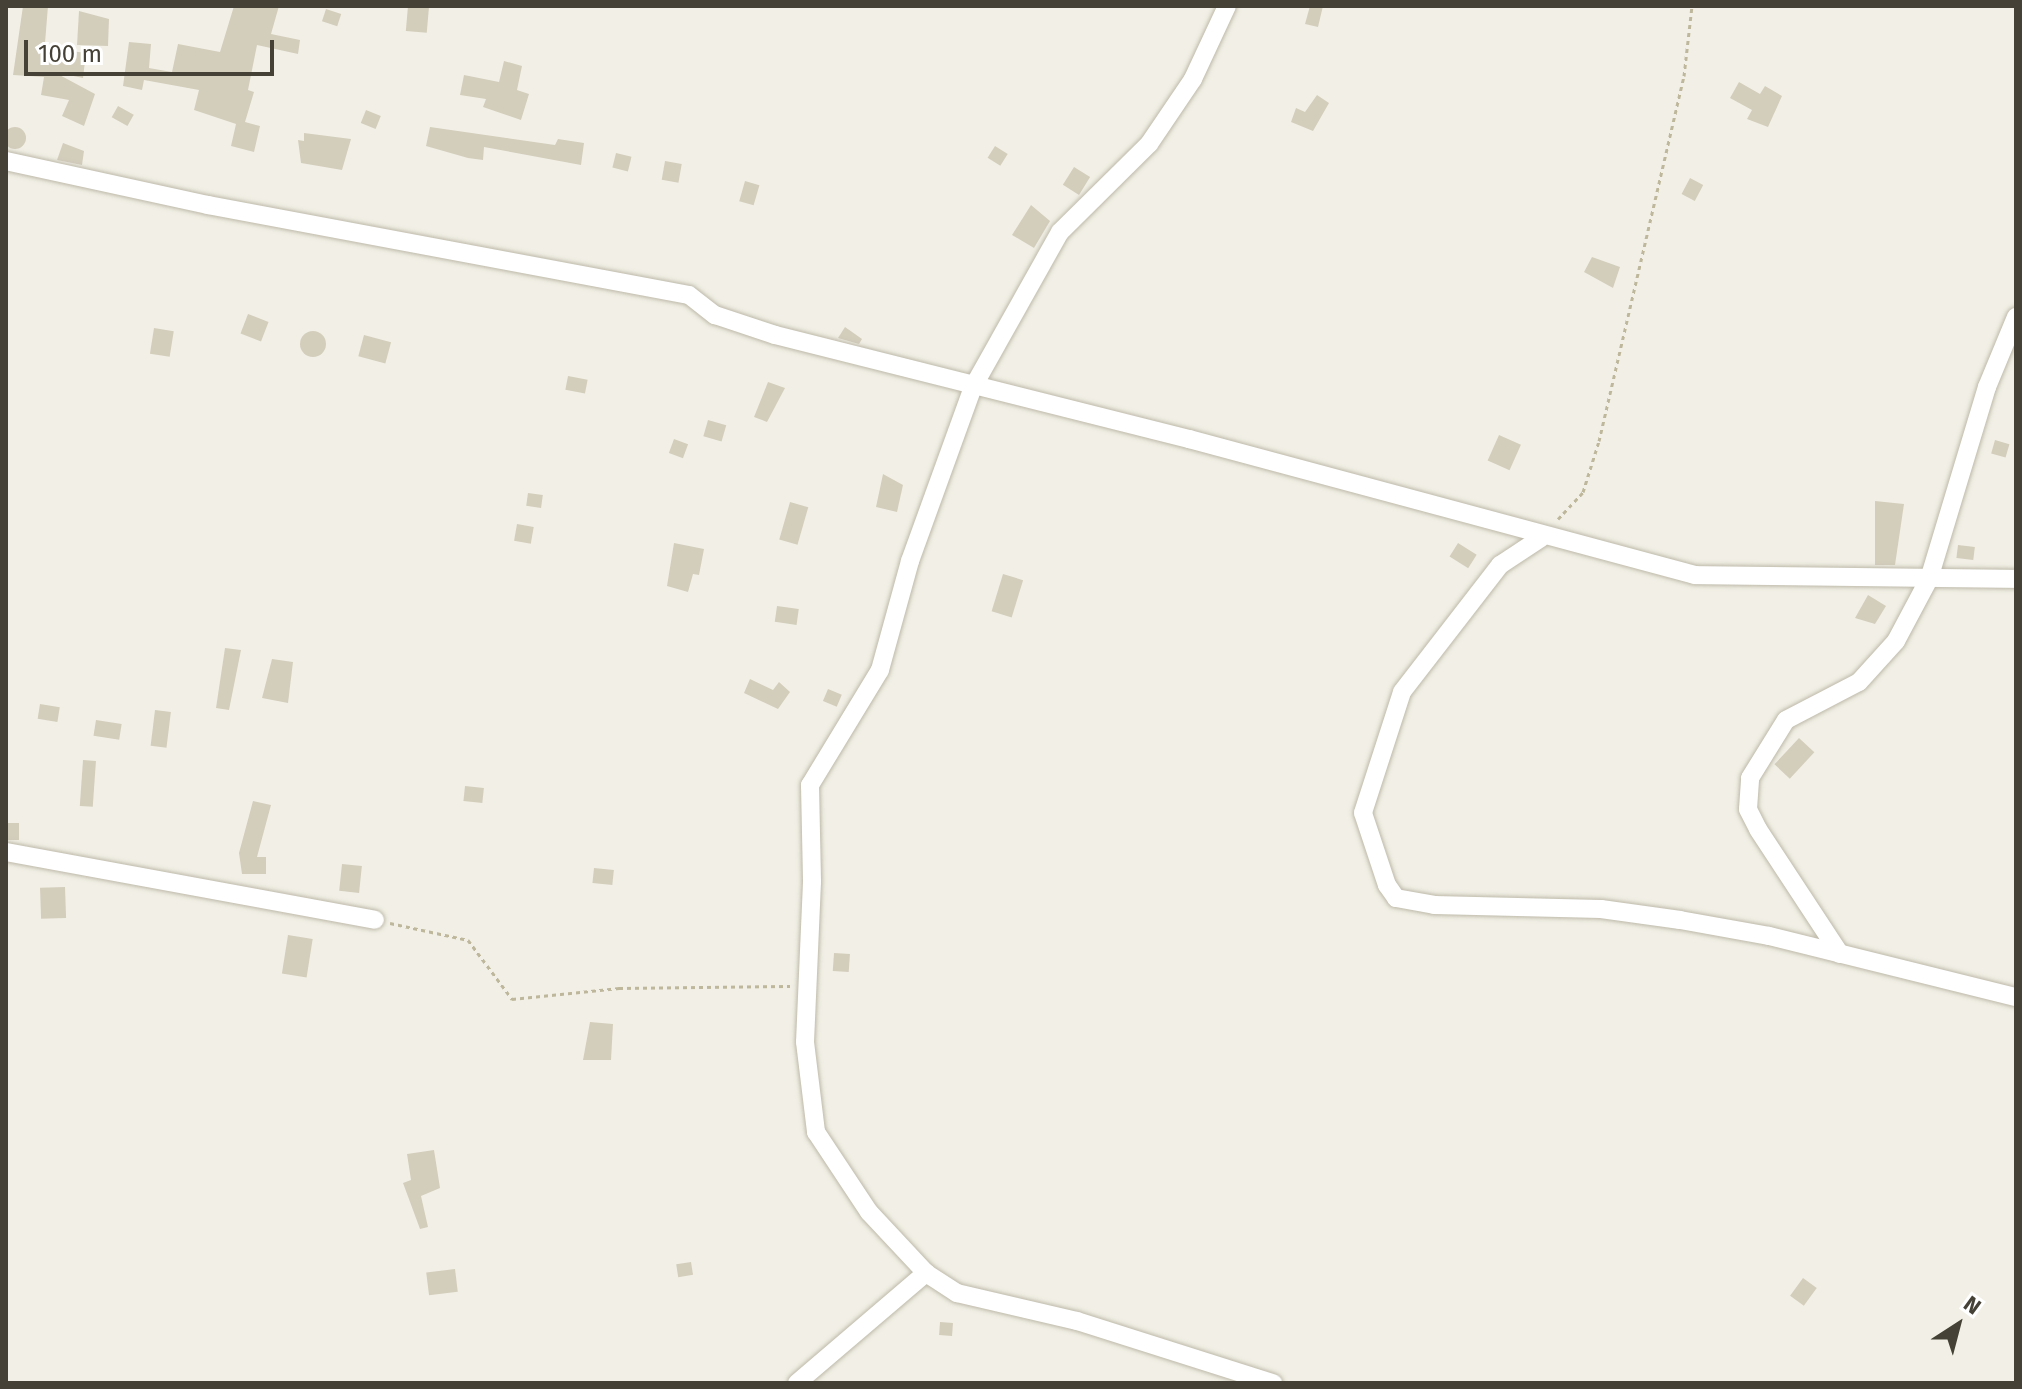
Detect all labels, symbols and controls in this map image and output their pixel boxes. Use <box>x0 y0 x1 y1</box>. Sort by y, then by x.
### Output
scale bar <box>28 24 278 74</box>
text: 100 m <box>38 40 102 68</box>
north arrow <box>1918 1285 1998 1365</box>
text: N <box>1959 1290 1986 1320</box>

